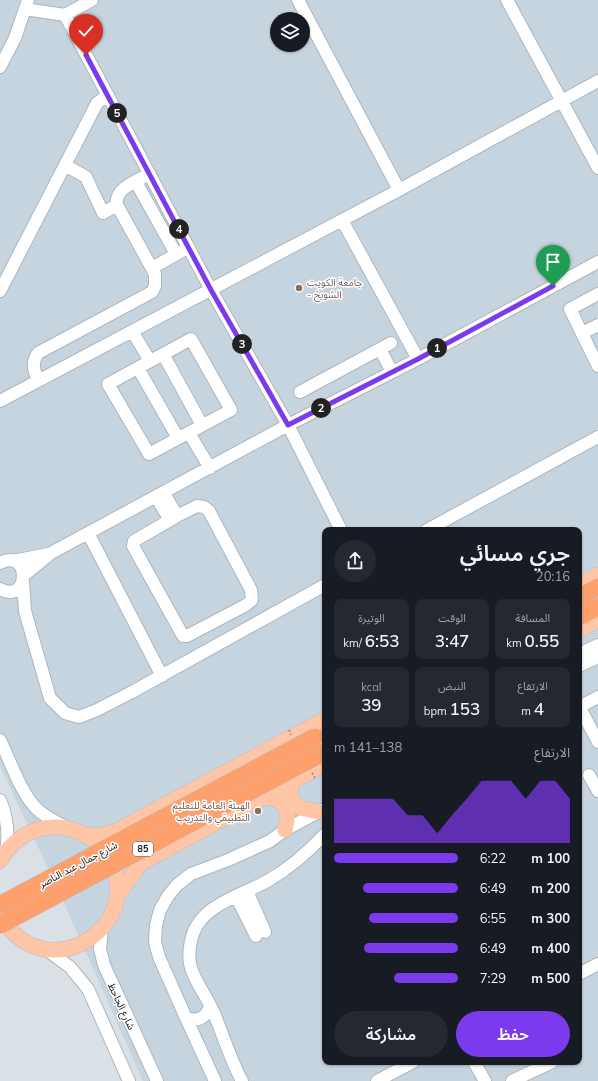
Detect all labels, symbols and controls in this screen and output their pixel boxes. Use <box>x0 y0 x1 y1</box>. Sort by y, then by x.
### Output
map controls <box>270 12 310 52</box>
button: layers <box>270 12 310 52</box>
pin <box>69 14 103 55</box>
icon: check <box>75 20 97 42</box>
pin: 5 <box>107 103 127 123</box>
text: 5 <box>114 106 120 120</box>
pin: 4 <box>169 219 189 239</box>
text: 4 <box>176 222 182 236</box>
pin <box>536 245 570 286</box>
icon: arrive <box>542 251 564 273</box>
place label: جامعة الكويت - الشويخ <box>307 276 363 302</box>
marker: جامعة الكويت - الشويخ <box>294 283 304 293</box>
pin: 3 <box>232 334 252 354</box>
text: 3 <box>239 337 245 351</box>
pin: 1 <box>427 338 447 358</box>
text: 1 <box>434 341 440 355</box>
pin: 2 <box>311 398 331 418</box>
text: 2 <box>318 401 324 415</box>
text: جري مسائي <box>460 539 570 567</box>
button: share <box>334 540 376 582</box>
text: 20:16 <box>536 568 570 584</box>
text: الوتيرة <box>358 611 385 625</box>
text: الوقت <box>438 611 466 625</box>
text: المسافة <box>515 611 550 625</box>
text: 6:53 <box>365 630 399 651</box>
text: 3:47 <box>435 630 469 651</box>
text: 0.55 <box>524 630 559 651</box>
text: /km <box>343 636 365 650</box>
text: km <box>506 636 524 650</box>
text: النبض <box>438 679 466 693</box>
text: الارتفاع <box>518 679 548 693</box>
text: kcal <box>361 680 381 694</box>
text: 39 <box>361 694 382 715</box>
text: 153 <box>450 698 480 719</box>
text: 4 <box>534 698 544 719</box>
text: bpm <box>424 704 450 718</box>
text: m <box>521 704 534 718</box>
text: 138–141 m <box>334 739 402 755</box>
text: الارتفاع <box>534 744 570 760</box>
place label: الهيئة العامة للتعليم التطبيقي والتدريب <box>173 799 250 825</box>
marker: الهيئة العامة للتعليم التطبيقي والتدريب <box>253 806 263 816</box>
street label: شارع جمال عبد الناصر <box>36 838 120 892</box>
road number: 85 <box>133 842 153 856</box>
text: 6:22 <box>480 850 506 866</box>
text: 100 m <box>531 850 570 866</box>
text: 6:49 <box>480 880 506 896</box>
text: 200 m <box>531 880 570 896</box>
text: 6:55 <box>480 910 506 926</box>
text: 300 m <box>531 910 570 926</box>
text: 6:49 <box>480 940 506 956</box>
text: 400 m <box>531 940 570 956</box>
text: 7:29 <box>480 970 506 986</box>
text: 500 m <box>531 970 570 986</box>
street label: شارع الجاحظ <box>104 981 138 1032</box>
button: مشاركة <box>334 1011 448 1057</box>
button: حفظ <box>456 1011 570 1057</box>

